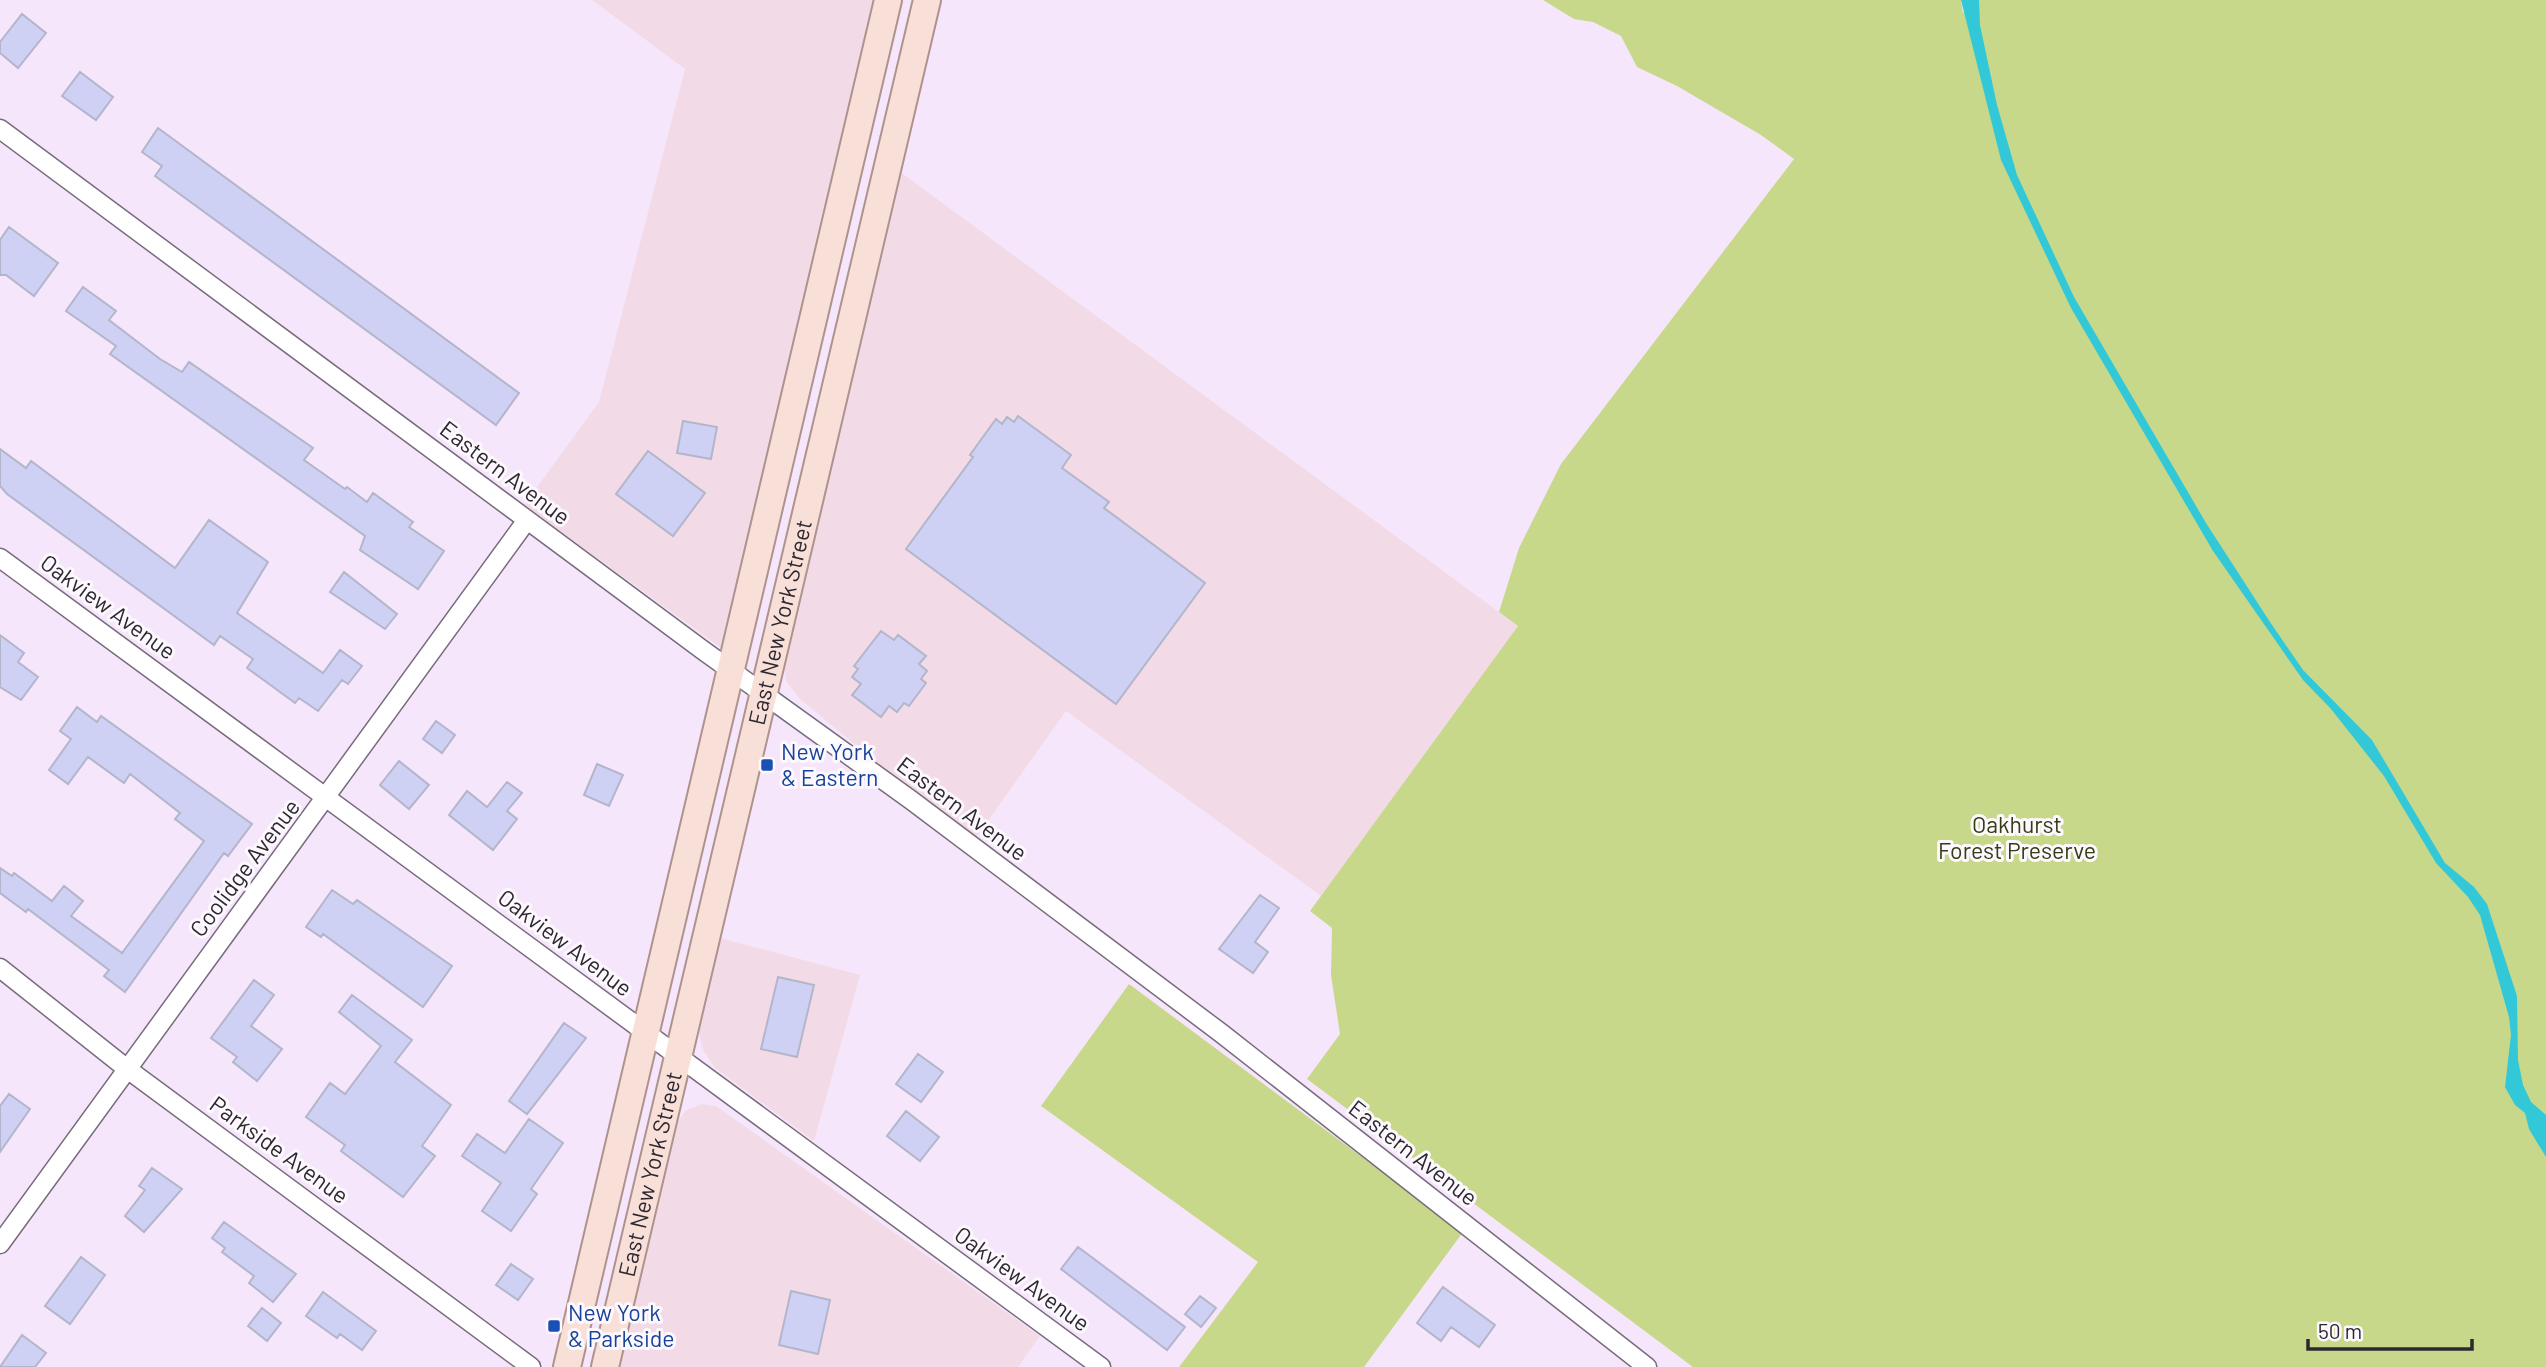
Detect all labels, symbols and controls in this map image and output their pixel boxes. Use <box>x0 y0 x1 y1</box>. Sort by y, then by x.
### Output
street label: Eastern Avenue <box>435 414 576 530</box>
street label: East New York Street <box>742 517 817 728</box>
street label: Oakview Avenue <box>35 548 182 665</box>
place label: New York & Eastern <box>781 737 879 791</box>
street label: Eastern Avenue <box>892 750 1033 866</box>
marker: New York & Eastern <box>759 757 775 773</box>
street label: Coolidge Avenue <box>183 793 305 942</box>
park label: Oakhurst Forest Preserve <box>1938 810 2096 864</box>
street label: Oakview Avenue <box>493 883 638 1002</box>
street label: East New York Street <box>612 1069 687 1279</box>
street label: Parkside Avenue <box>205 1090 354 1209</box>
street label: Eastern Avenue <box>1344 1093 1483 1211</box>
street label: Oakview Avenue <box>949 1220 1096 1337</box>
place label: New York & Parkside <box>568 1298 675 1352</box>
scale bar <box>2308 1308 2472 1352</box>
marker: New York & Parkside <box>546 1318 562 1334</box>
text: 50 m <box>2318 1318 2362 1343</box>

